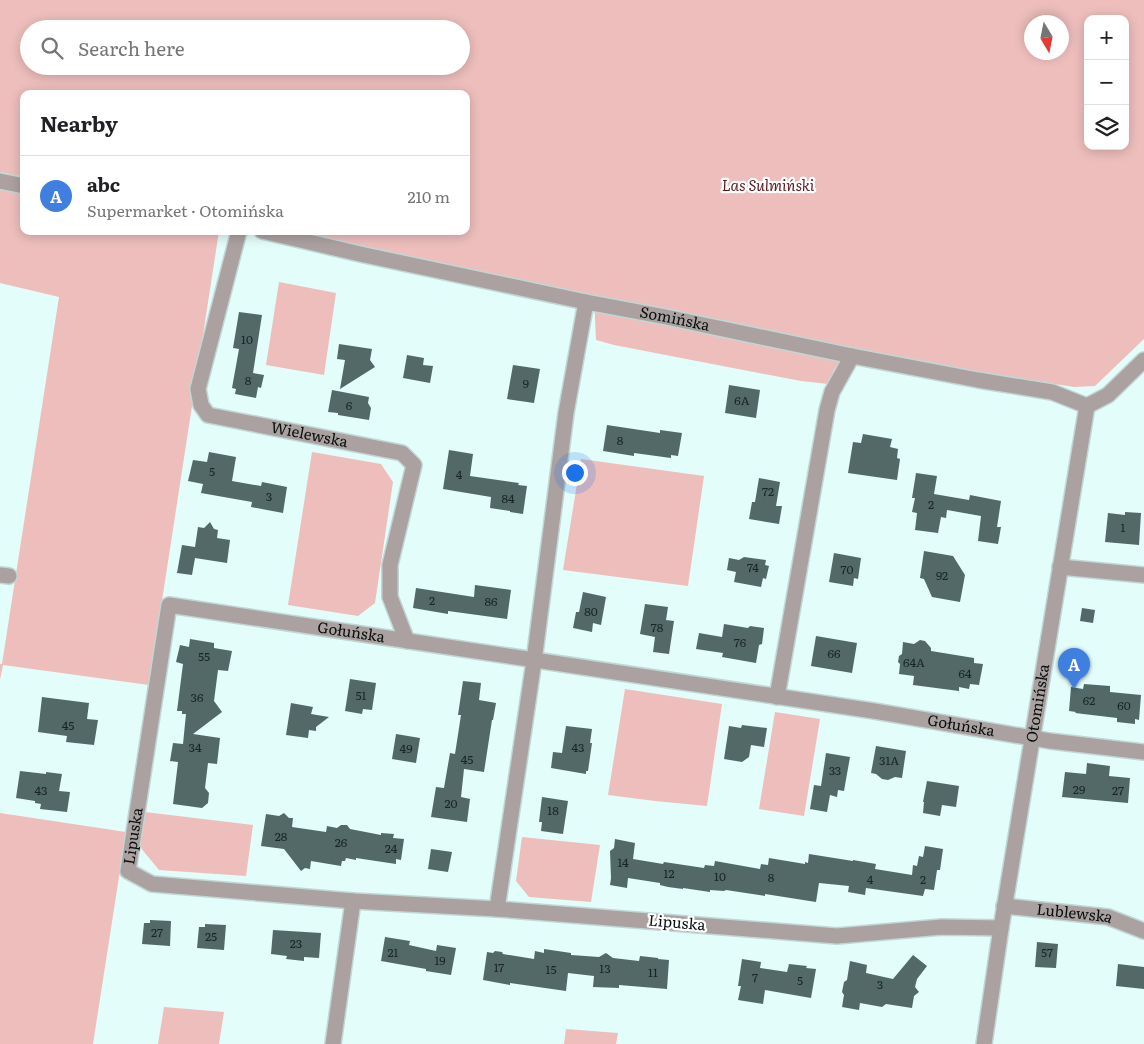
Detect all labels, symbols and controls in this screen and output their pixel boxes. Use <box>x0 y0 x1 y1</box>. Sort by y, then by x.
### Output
north arrow <box>1024 15 1069 60</box>
map controls <box>1084 15 1129 150</box>
button: + <box>1084 15 1129 60</box>
search box <box>20 20 470 75</box>
icon: search <box>38 34 66 62</box>
text: Search here <box>78 34 185 62</box>
button: − <box>1084 60 1129 105</box>
button: layers <box>1084 105 1129 150</box>
text: Nearby <box>40 107 118 138</box>
text: abc <box>87 170 120 198</box>
park label: Las Sulmiński <box>722 173 815 196</box>
text: A <box>50 184 62 208</box>
text: 210 m <box>407 184 450 208</box>
text: Supermarket · Otomińska <box>87 198 284 222</box>
street label: Somińska <box>638 299 713 336</box>
house number: 10 <box>241 330 253 348</box>
house number: 8 <box>245 371 252 389</box>
house number: 9 <box>523 374 529 392</box>
house number: 6A <box>734 391 750 409</box>
house number: 6 <box>346 396 353 414</box>
street label: Wielewska <box>269 415 351 452</box>
house number: 8 <box>617 431 624 449</box>
your location <box>562 460 588 486</box>
house number: 5 <box>209 462 215 480</box>
house number: 4 <box>456 465 463 483</box>
house number: 72 <box>762 482 774 500</box>
house number: 3 <box>266 487 272 505</box>
house number: 84 <box>501 489 515 507</box>
house number: 2 <box>928 495 934 513</box>
house number: 1 <box>1121 518 1126 536</box>
house number: 74 <box>747 558 759 576</box>
house number: 70 <box>840 560 854 578</box>
house number: 92 <box>936 566 948 584</box>
house number: 2 <box>429 591 435 609</box>
house number: 86 <box>484 592 498 610</box>
house number: 80 <box>584 602 598 620</box>
street label: Gołuńska <box>316 614 388 647</box>
house number: 78 <box>651 618 664 636</box>
house number: 76 <box>734 633 747 651</box>
house number: 66 <box>828 644 841 662</box>
house number: 55 <box>198 647 210 665</box>
pin: A <box>1058 648 1090 689</box>
house number: 64A <box>903 653 925 671</box>
street label: Otomińska <box>1019 661 1054 744</box>
house number: 64 <box>958 664 972 682</box>
house number: 51 <box>356 686 367 704</box>
house number: 36 <box>191 688 204 706</box>
house number: 62 <box>1083 691 1095 709</box>
house number: 60 <box>1117 696 1131 714</box>
street label: Gołuńska <box>926 707 998 742</box>
house number: 45 <box>62 716 74 734</box>
house number: 34 <box>188 738 202 756</box>
house number: 43 <box>571 738 585 756</box>
house number: 49 <box>400 739 412 757</box>
house number: 45 <box>461 750 473 768</box>
house number: 31A <box>879 751 899 769</box>
house number: 33 <box>829 761 841 779</box>
house number: 29 <box>1073 780 1085 798</box>
house number: 43 <box>34 781 48 799</box>
house number: 27 <box>1112 781 1124 799</box>
house number: 20 <box>444 794 458 812</box>
house number: 18 <box>547 801 559 819</box>
street label: Lipuska <box>116 805 148 866</box>
house number: 28 <box>275 827 288 845</box>
house number: 26 <box>335 833 348 851</box>
house number: 24 <box>385 839 398 857</box>
house number: 14 <box>617 853 629 871</box>
house number: 12 <box>664 864 674 882</box>
house number: 10 <box>714 867 726 885</box>
house number: 8 <box>768 868 775 886</box>
house number: 4 <box>867 870 874 888</box>
house number: 2 <box>920 870 926 888</box>
street label: Lublewska <box>1035 897 1118 928</box>
street label: Lipuska <box>648 908 708 936</box>
house number: 27 <box>151 923 163 941</box>
house number: 25 <box>205 927 217 945</box>
house number: 23 <box>290 934 302 952</box>
house number: 21 <box>388 943 399 961</box>
house number: 57 <box>1041 943 1053 961</box>
house number: 19 <box>434 951 446 969</box>
house number: 17 <box>494 958 504 976</box>
house number: 13 <box>599 959 611 977</box>
house number: 15 <box>546 960 556 978</box>
house number: 11 <box>648 963 658 981</box>
house number: 7 <box>752 968 758 986</box>
house number: 5 <box>797 971 803 989</box>
house number: 3 <box>877 975 883 993</box>

